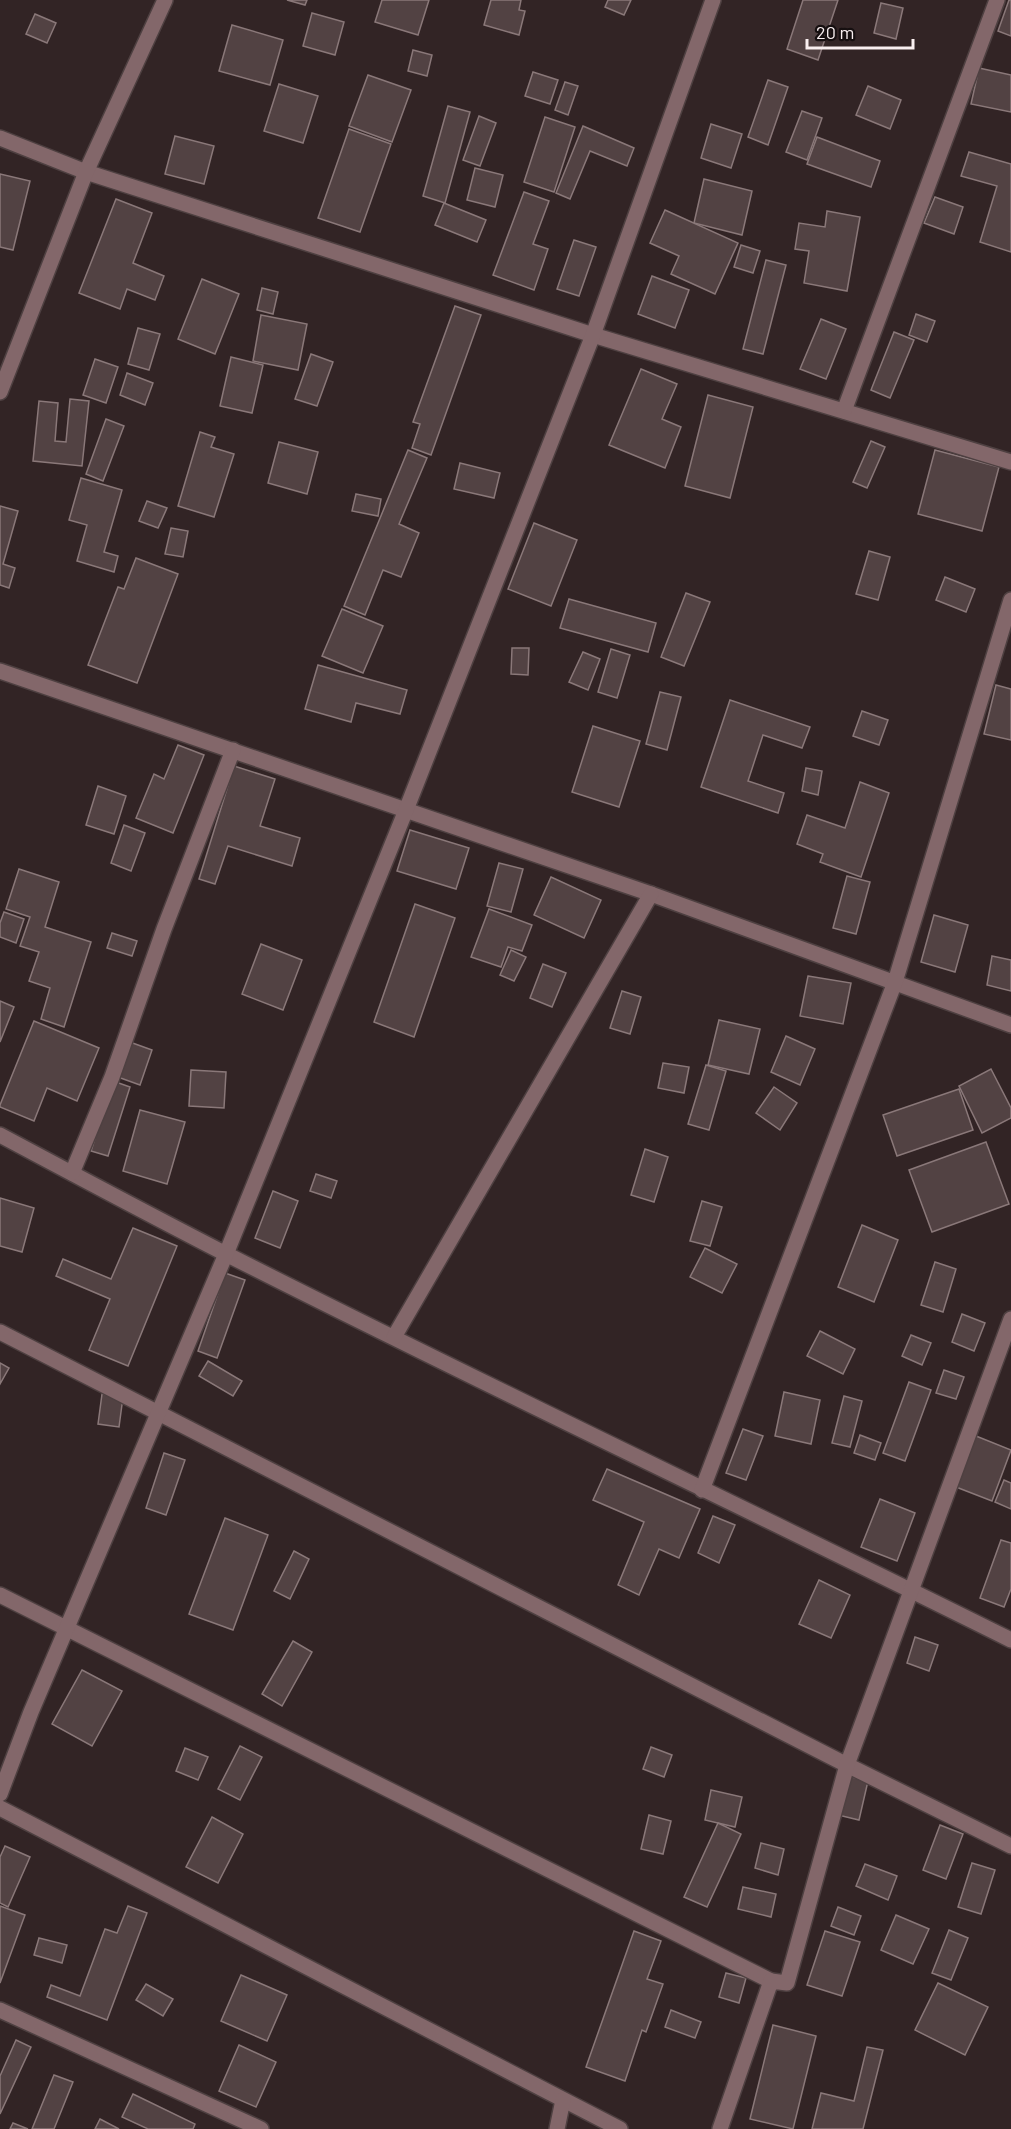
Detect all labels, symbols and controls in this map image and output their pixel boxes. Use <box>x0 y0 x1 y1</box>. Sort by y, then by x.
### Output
scale bar <box>807 12 914 50</box>
text: 20 m <box>816 21 854 43</box>

